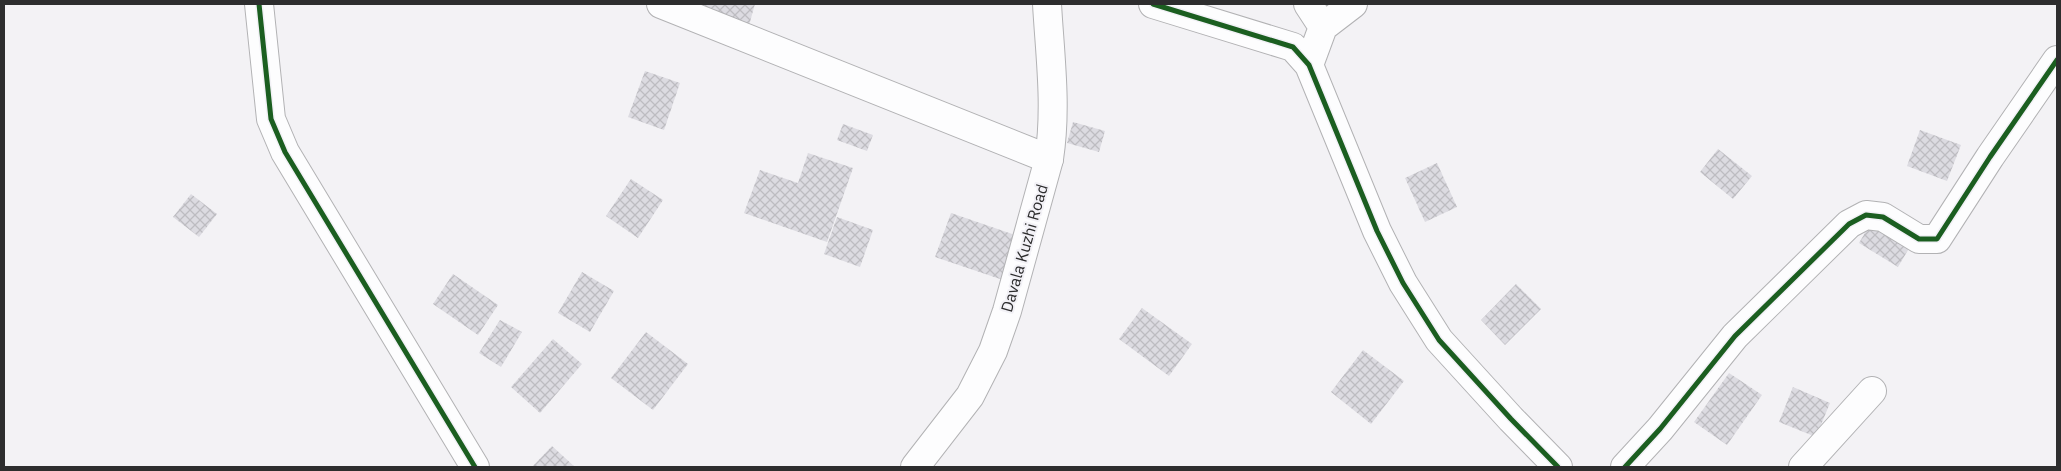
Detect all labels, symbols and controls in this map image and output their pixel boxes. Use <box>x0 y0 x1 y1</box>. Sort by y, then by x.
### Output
street label: Davala Kuzhi Road <box>996 182 1052 314</box>

